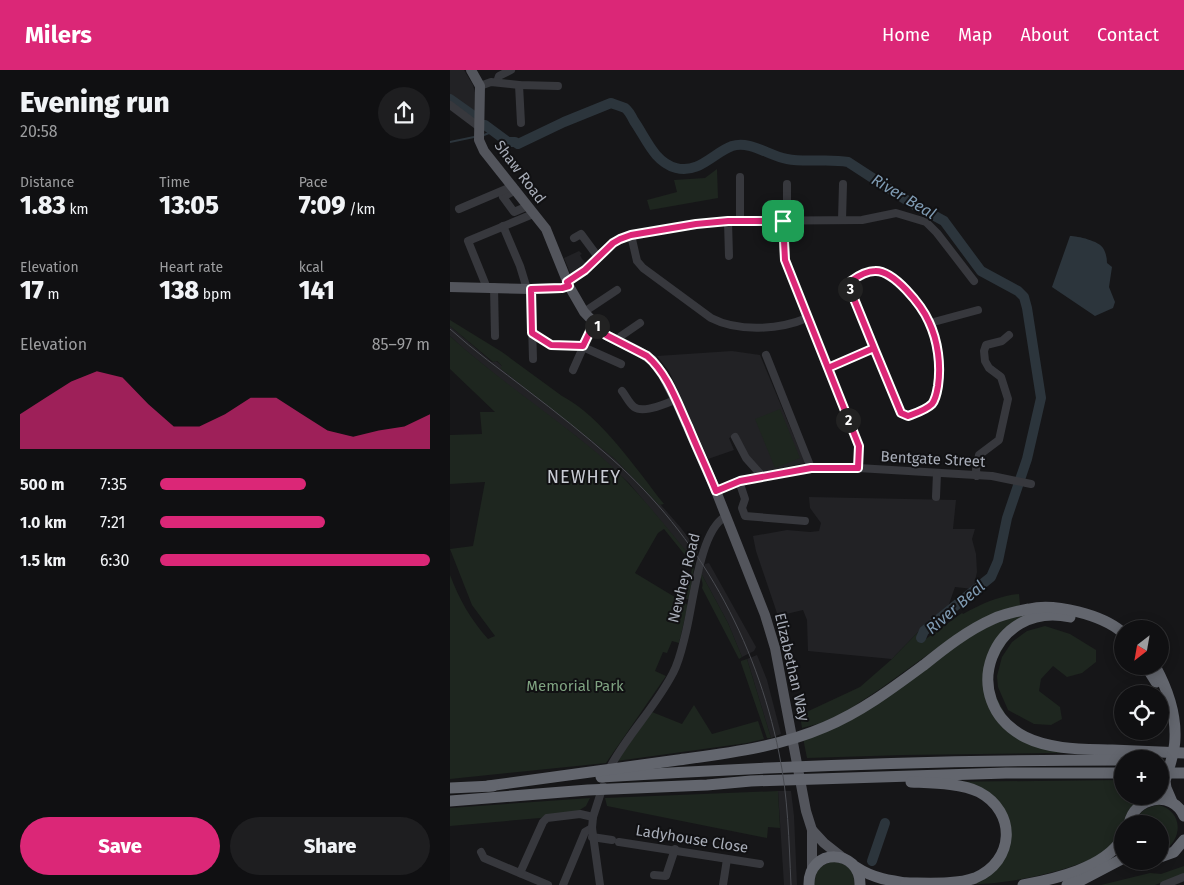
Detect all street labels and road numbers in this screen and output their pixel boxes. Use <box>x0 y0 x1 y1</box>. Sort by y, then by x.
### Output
street label: Shaw Road <box>490 137 550 207</box>
street label: Bentgate Street <box>880 447 986 471</box>
street label: Newhey Road <box>664 531 704 625</box>
street label: Elizabethan Way <box>771 611 813 723</box>
street label: Ladyhouse Close <box>634 821 750 857</box>

